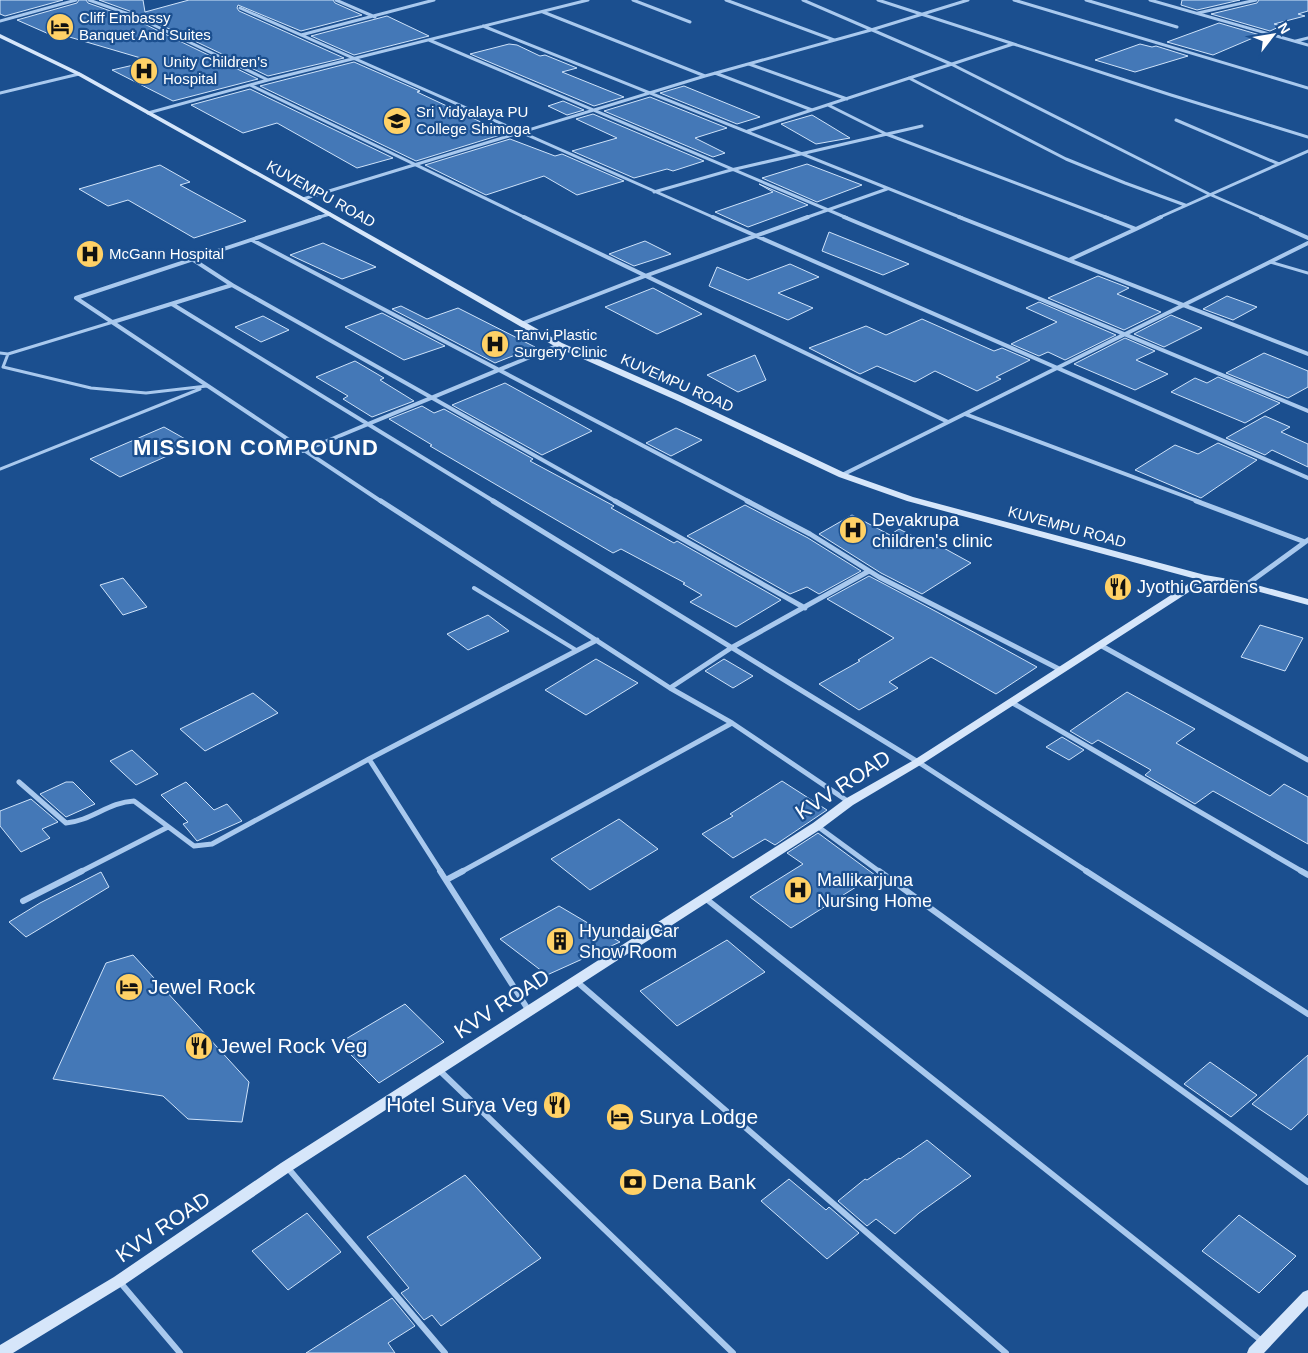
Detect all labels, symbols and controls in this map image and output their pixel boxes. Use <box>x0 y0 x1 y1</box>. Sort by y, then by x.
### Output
place label: Cliff Embassy Banquet And Suites <box>79 9 211 43</box>
north arrow <box>1248 10 1298 60</box>
hotel icon: Cliff Embassy Banquet And Suites <box>45 12 75 42</box>
text: N <box>1275 20 1294 37</box>
place label: Unity Children's Hospital <box>163 53 268 87</box>
hospital icon: Unity Children's Hospital <box>129 56 159 86</box>
place label: Sri Vidyalaya PU College Shimoga <box>416 103 531 137</box>
school or university icon: Sri Vidyalaya PU College Shimoga <box>382 106 412 136</box>
street label: KUVEMPU ROAD <box>264 157 379 231</box>
hospital icon: McGann Hospital <box>75 239 105 269</box>
place label: McGann Hospital <box>109 245 224 262</box>
place label: Tanvi Plastic Surgery Clinic <box>514 326 608 360</box>
hospital icon: Tanvi Plastic Surgery Clinic <box>480 329 510 359</box>
street label: KUVEMPU ROAD <box>618 350 736 415</box>
district label: MISSION COMPOUND <box>133 435 379 460</box>
street label: KUVEMPU ROAD <box>1006 503 1128 551</box>
place label: Devakrupa children's clinic <box>872 510 992 551</box>
hospital icon: Devakrupa children's clinic <box>838 515 868 545</box>
restaurant icon: Jyothi Gardens <box>1103 572 1133 602</box>
place label: Jyothi Gardens <box>1137 577 1258 597</box>
street label: KVV ROAD <box>791 745 895 824</box>
place label: Mallikarjuna Nursing Home <box>817 870 932 911</box>
hospital icon: Mallikarjuna Nursing Home <box>783 875 813 905</box>
place label: Hyundai Car Show Room <box>579 921 679 962</box>
building icon: Hyundai Car Show Room <box>545 926 575 956</box>
street label: KVV ROAD <box>450 964 554 1043</box>
hotel icon: Jewel Rock <box>114 972 144 1002</box>
place label: Jewel Rock <box>148 975 256 998</box>
restaurant icon: Jewel Rock Veg <box>184 1031 214 1061</box>
place label: Jewel Rock Veg <box>218 1034 367 1057</box>
restaurant icon: Hotel Surya Veg <box>542 1090 572 1120</box>
place label: Hotel Surya Veg <box>386 1093 538 1116</box>
hotel icon: Surya Lodge <box>605 1102 635 1132</box>
place label: Surya Lodge <box>639 1105 758 1128</box>
bank icon: Dena Bank <box>618 1167 648 1197</box>
place label: Dena Bank <box>652 1170 756 1193</box>
street label: KVV ROAD <box>111 1187 214 1266</box>

